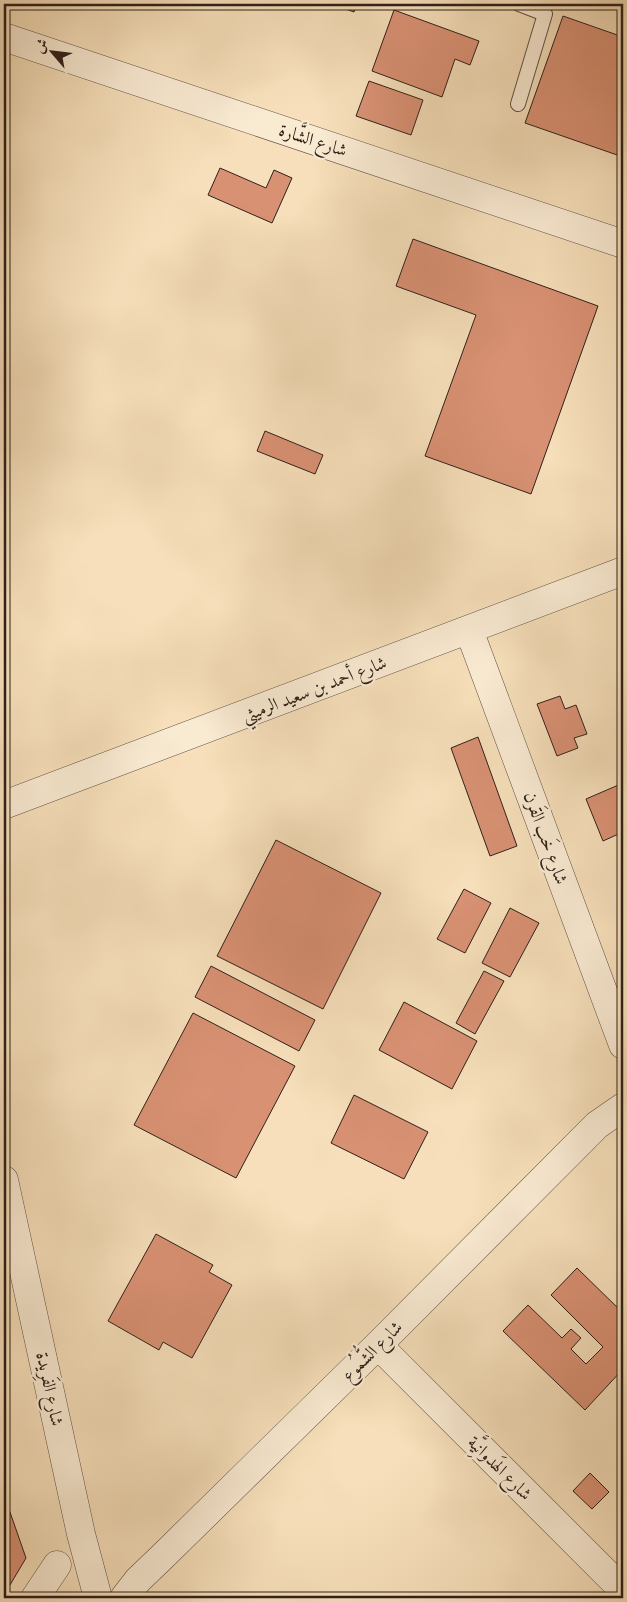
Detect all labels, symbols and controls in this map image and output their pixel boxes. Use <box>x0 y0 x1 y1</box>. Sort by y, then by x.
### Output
north arrow <box>28 28 78 78</box>
text: ش <box>28 35 53 57</box>
street label: شارع الشَّارة <box>275 115 351 165</box>
street label: شارع أحمد بن سعيد الرميثي <box>237 648 392 732</box>
street label: شارع خَب القَرن <box>515 788 576 889</box>
street label: شارع الشُّمُوع <box>332 1311 410 1389</box>
street label: شارع الفَرِيدة <box>28 1349 72 1429</box>
street label: شارع الهَدوانِيَّة <box>460 1429 539 1508</box>

